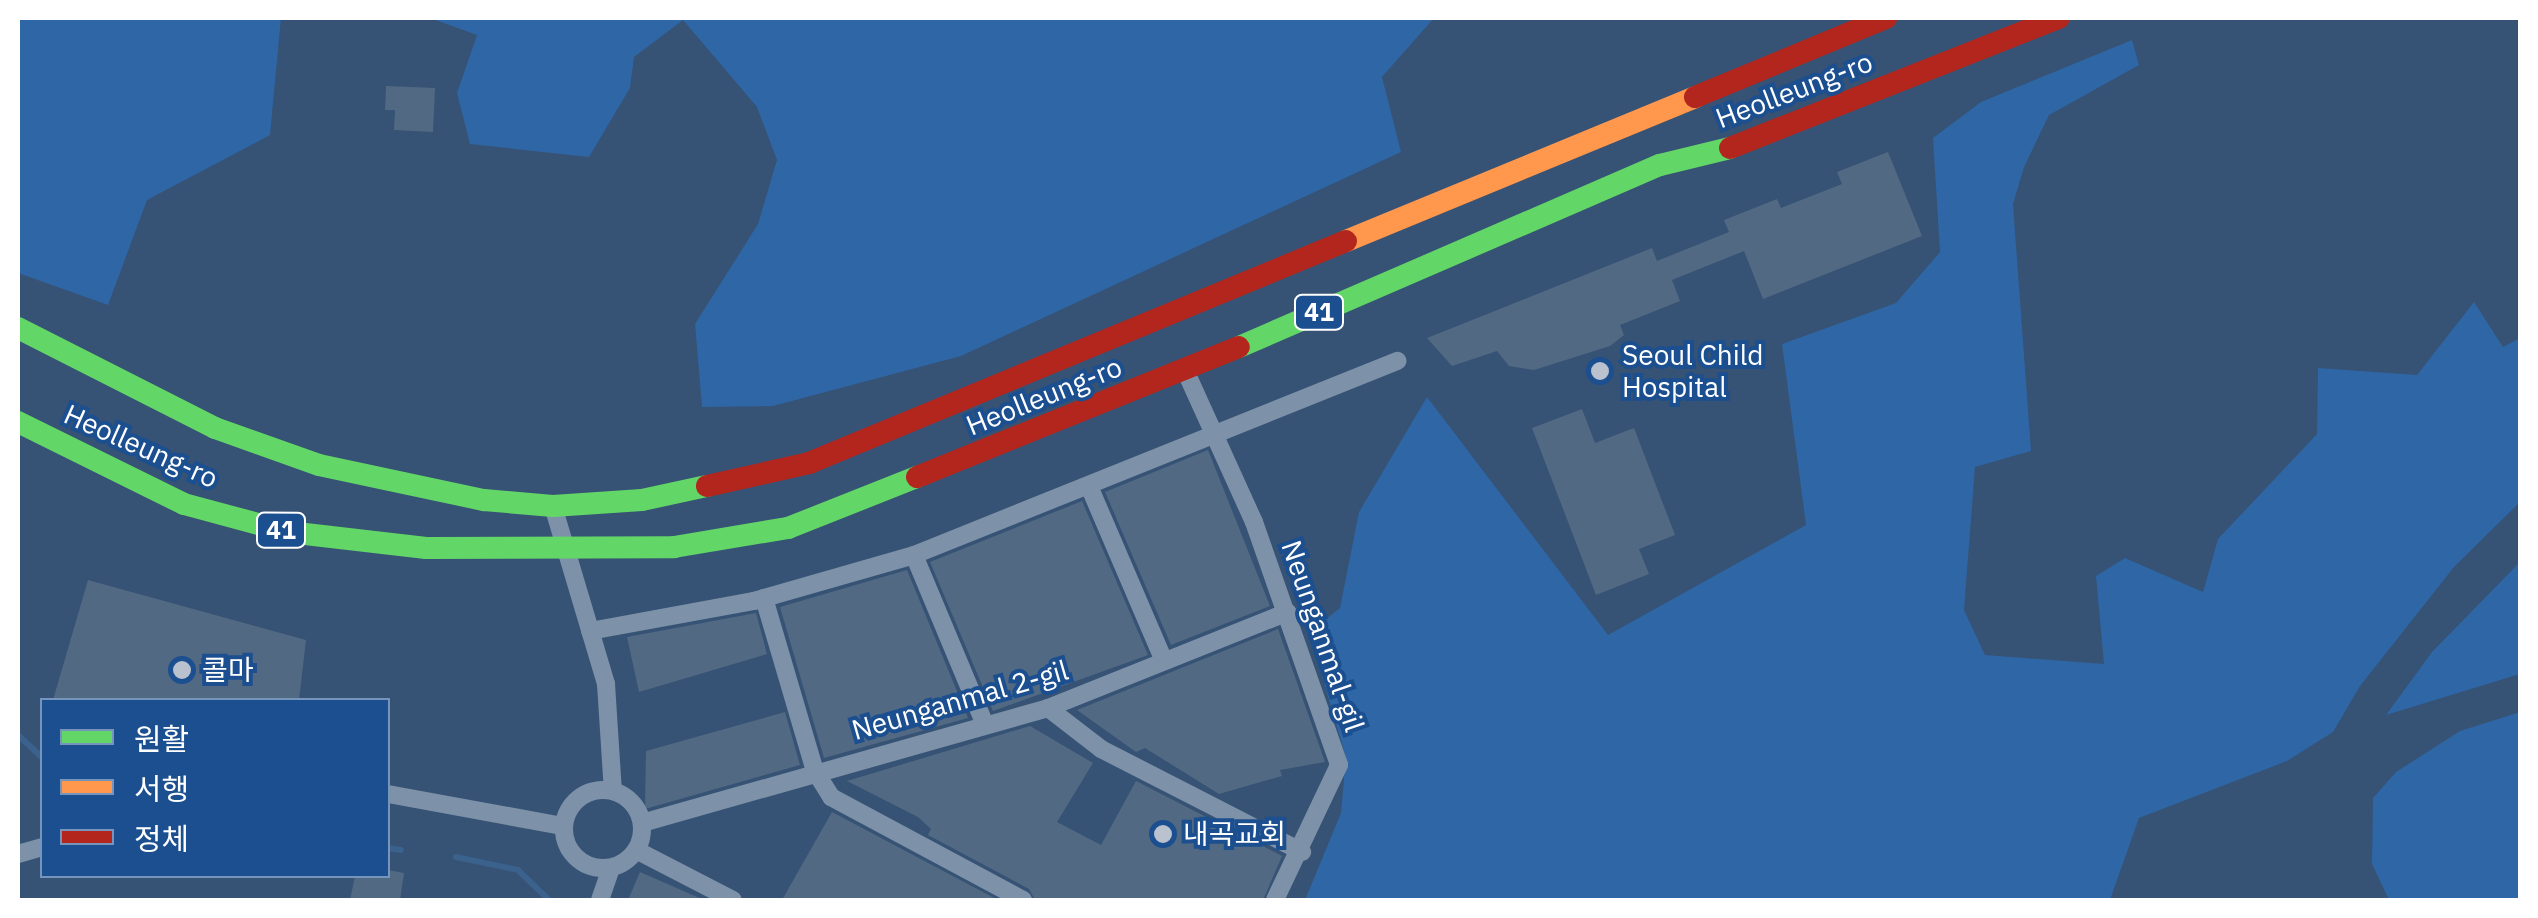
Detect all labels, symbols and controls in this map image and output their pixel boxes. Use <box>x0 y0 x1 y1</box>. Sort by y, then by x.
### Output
street label: Heolleung-ro <box>1711 45 1877 135</box>
road number: 41 <box>1294 292 1344 332</box>
place label: Seoul Child Hospital <box>1622 338 1764 404</box>
street label: Heolleung-ro <box>961 350 1127 442</box>
marker: Seoul Child Hospital <box>1587 358 1613 384</box>
street label: Heolleung-ro <box>59 397 223 495</box>
road number: 41 <box>256 510 306 550</box>
street label: Neunganmal-gil <box>1275 536 1371 736</box>
place label: 콜마 <box>202 653 254 687</box>
street label: Neunganmal 2-gil <box>848 653 1072 747</box>
marker: 콜마 <box>171 659 193 681</box>
legend <box>40 698 390 878</box>
text: 원활 <box>134 719 189 758</box>
text: 서행 <box>134 769 189 808</box>
place label: 내곡교회 <box>1183 817 1286 851</box>
text: 정체 <box>134 819 189 858</box>
marker: 내곡교회 <box>1152 823 1174 845</box>

